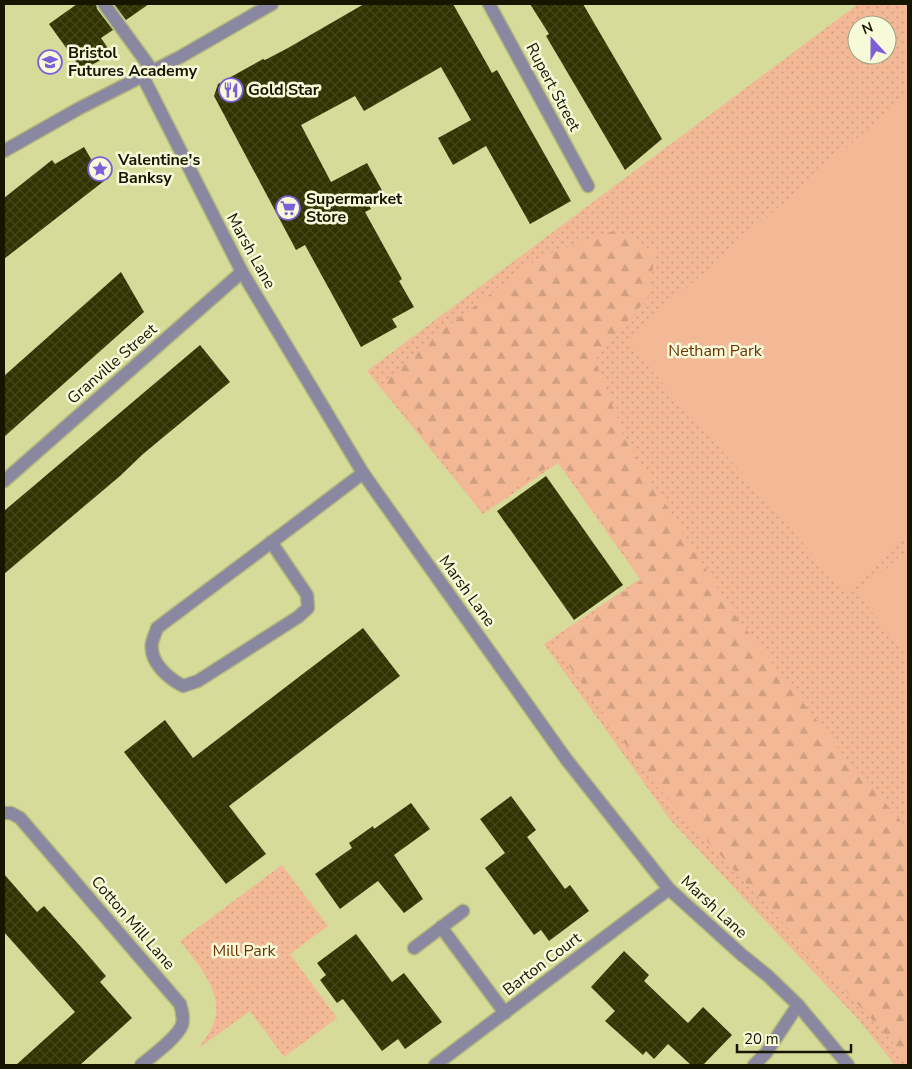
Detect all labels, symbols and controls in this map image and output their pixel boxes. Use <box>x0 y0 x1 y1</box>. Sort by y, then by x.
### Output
north arrow <box>847 15 897 65</box>
text: N <box>859 18 876 39</box>
street label: Rupert Street <box>521 39 586 135</box>
place label: Bristol Futures Academy <box>68 42 198 82</box>
school or university icon: Bristol Futures Academy <box>37 49 63 75</box>
restaurant icon: Gold Star <box>218 77 244 103</box>
place label: Gold Star <box>248 79 320 101</box>
place label: Valentine's Banksy <box>117 149 200 189</box>
place icon: Valentine's Banksy <box>87 156 113 182</box>
place label: Supermarket Store <box>306 188 403 228</box>
supermarket icon: Supermarket Store <box>275 195 301 221</box>
street label: Marsh Lane <box>221 209 281 293</box>
street label: Granville Street <box>62 319 162 409</box>
park label: Netham Park <box>668 340 763 362</box>
street label: Marsh Lane <box>434 551 500 631</box>
street label: Marsh Lane <box>676 870 752 944</box>
street label: Cotton Mill Lane <box>86 871 180 975</box>
street label: Barton Court <box>498 927 586 1001</box>
park label: Mill Park <box>213 940 276 962</box>
scale bar <box>737 1022 851 1054</box>
text: 20 m <box>744 1029 779 1049</box>

